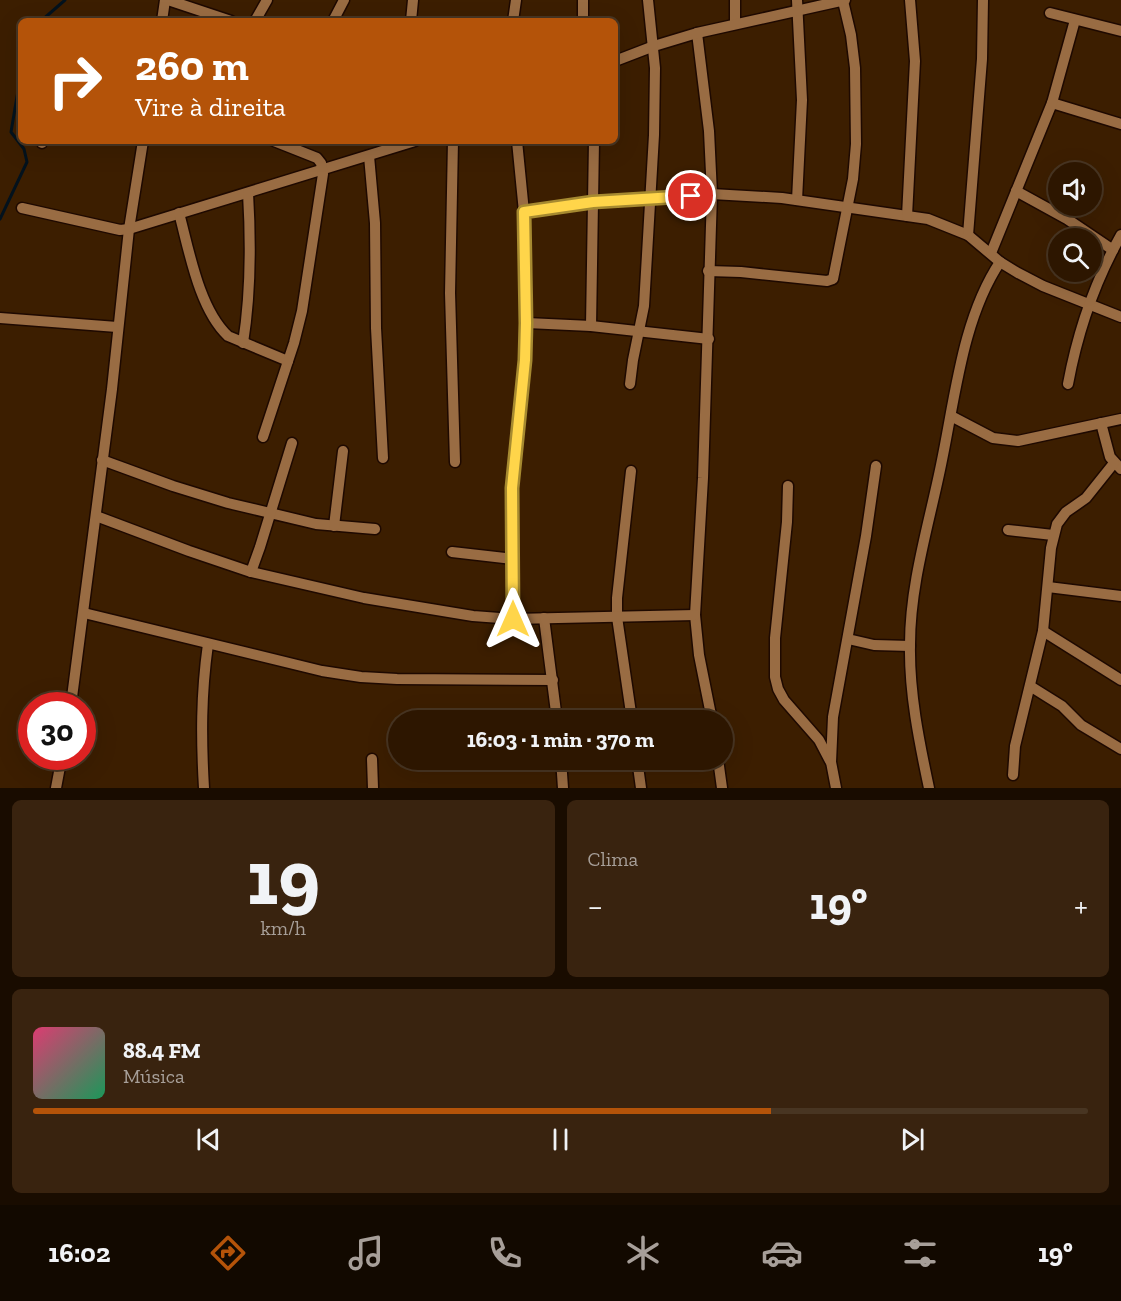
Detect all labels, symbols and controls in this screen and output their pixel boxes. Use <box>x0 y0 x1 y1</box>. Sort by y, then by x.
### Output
text: 260 m <box>135 40 249 91</box>
icon: right <box>36 42 114 120</box>
text: Vire à direita <box>135 91 286 123</box>
map controls <box>1048 162 1102 282</box>
button: sound <box>1048 162 1102 216</box>
pin <box>665 170 716 221</box>
icon: arrive <box>674 179 707 212</box>
button: search <box>1048 228 1102 282</box>
position arrow <box>481 587 545 651</box>
speed limit sign: 30 <box>18 692 96 770</box>
text: 16:03 · 1 min · 370 m <box>467 726 654 753</box>
text: 19 <box>247 830 320 924</box>
text: Clima <box>588 847 638 871</box>
text: 19° <box>809 877 868 931</box>
text: − <box>588 886 603 925</box>
text: + <box>1074 886 1088 925</box>
text: km/h <box>260 916 306 940</box>
text: 88.4 FM <box>123 1037 201 1064</box>
text: Música <box>123 1064 185 1088</box>
icon: previous <box>192 1123 225 1156</box>
icon: pause <box>544 1123 577 1156</box>
icon: next <box>896 1123 929 1156</box>
icon: directions <box>207 1232 249 1274</box>
icon: music <box>345 1232 387 1274</box>
icon: phone <box>484 1232 526 1274</box>
icon: climate <box>622 1232 664 1274</box>
icon: car <box>761 1232 803 1274</box>
icon: filters <box>899 1232 941 1274</box>
text: 16:02 <box>48 1237 110 1269</box>
text: 19° <box>1038 1237 1073 1269</box>

